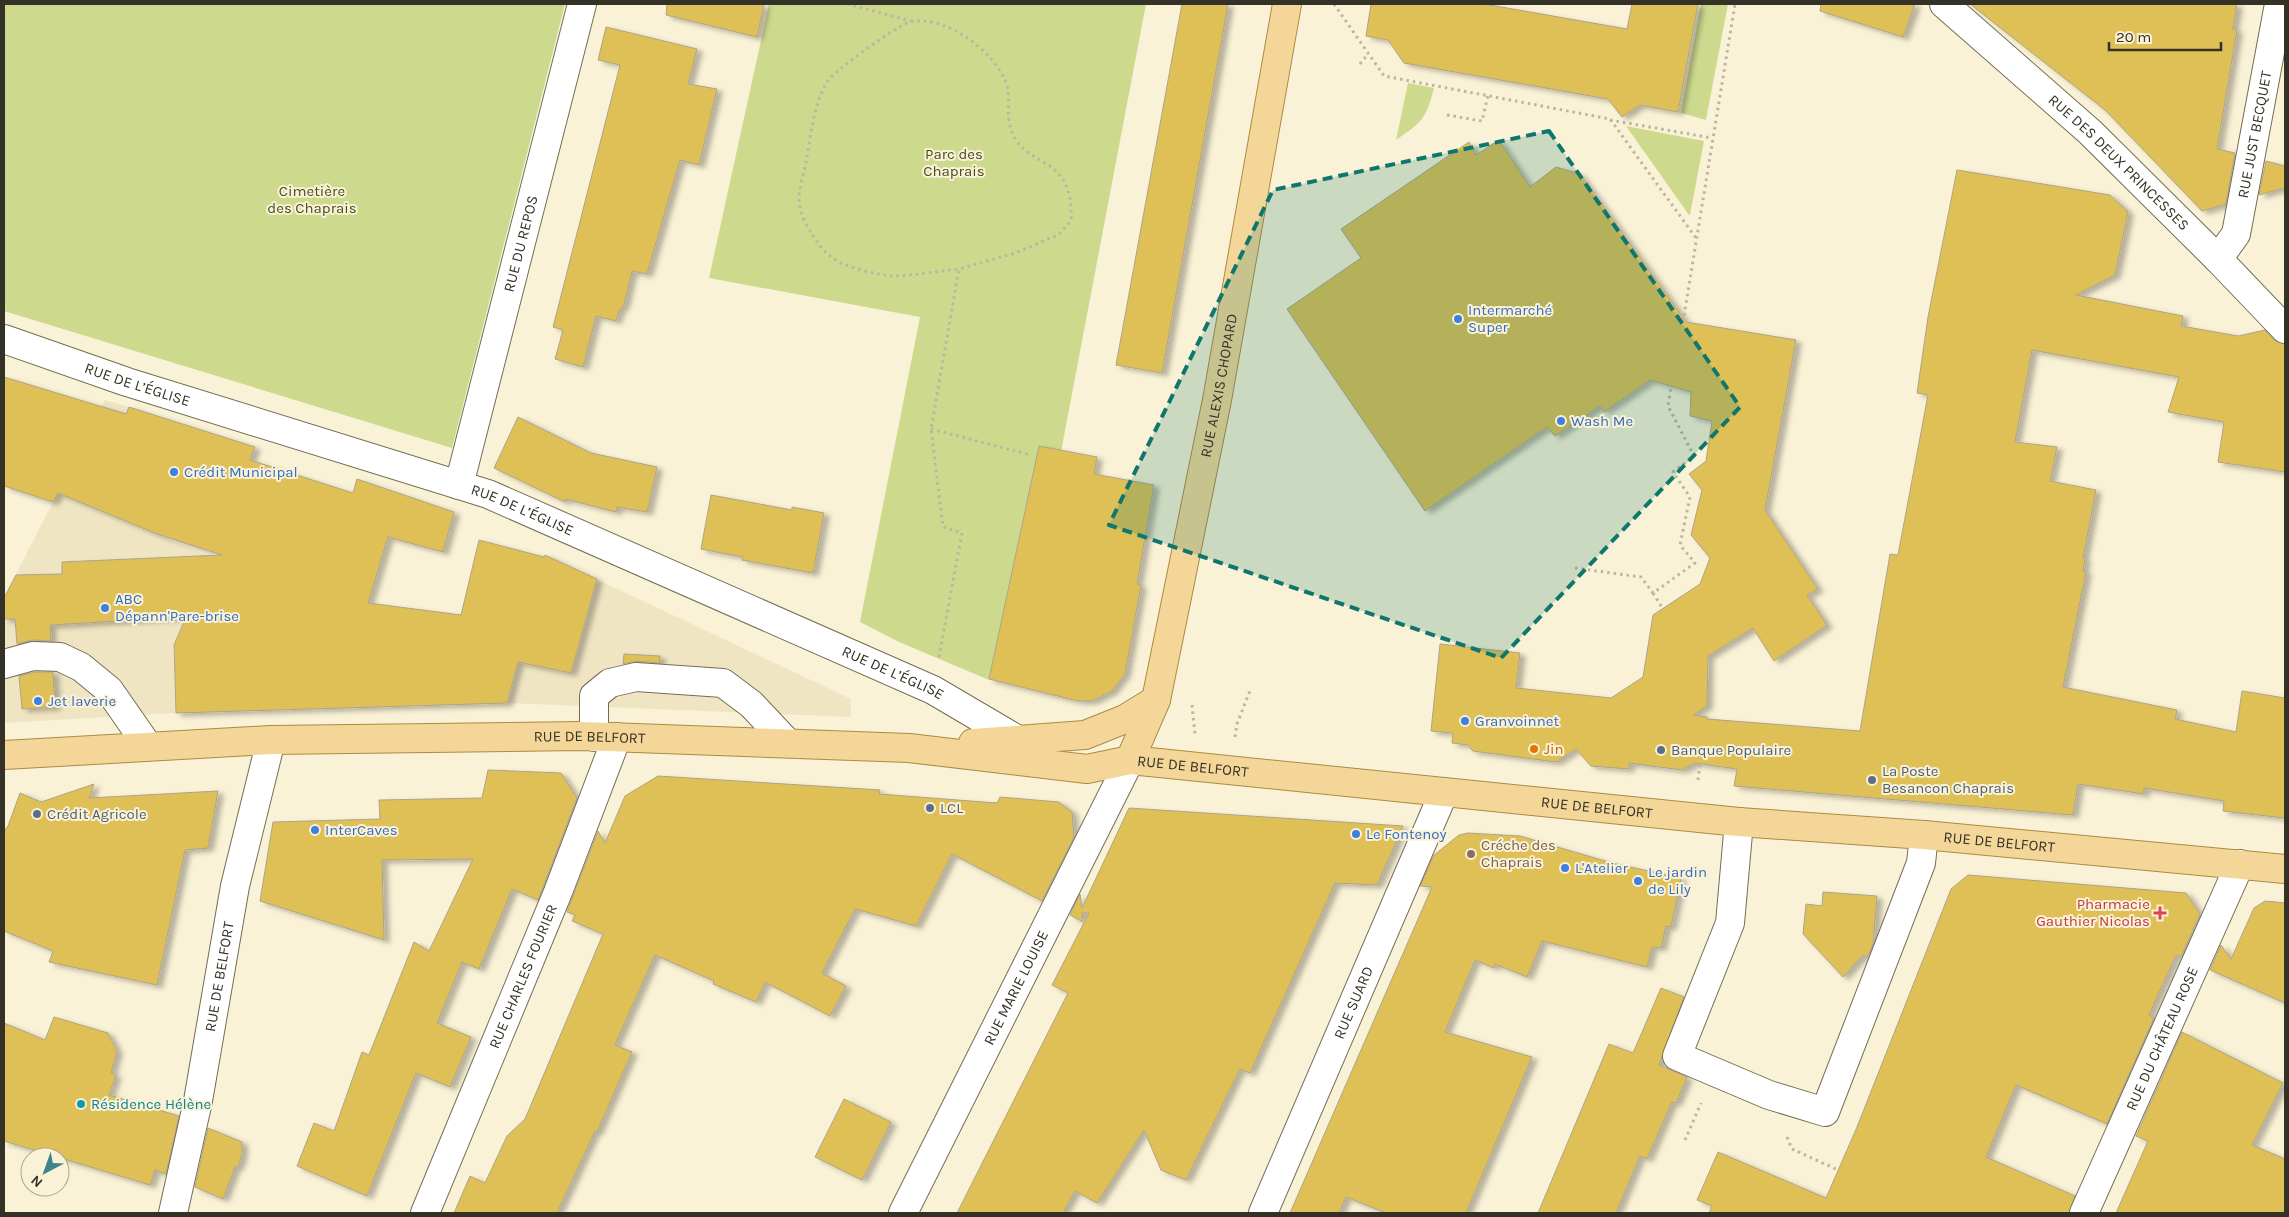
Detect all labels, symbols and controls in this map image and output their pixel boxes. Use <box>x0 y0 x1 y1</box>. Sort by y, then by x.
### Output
scale bar <box>2109 20 2222 52</box>
text: 20 m <box>2116 28 2151 46</box>
street label: RUE JUST BECQUET <box>2234 69 2275 200</box>
street label: RUE DES DEUX PRINCESSES <box>2045 91 2193 234</box>
park label: Parc des Chaprais <box>923 145 985 180</box>
park label: Cimetière des Chaprais <box>267 182 357 217</box>
street label: RUE DU REPOS <box>500 194 542 294</box>
place label: Intermarché Super <box>1468 301 1552 336</box>
street label: RUE ALEXIS CHOPARD <box>1197 312 1241 459</box>
marker: Intermarché Super <box>1452 313 1464 325</box>
street label: RUE DE L’ÉGLISE <box>82 359 192 410</box>
place label: Wash Me <box>1571 412 1633 430</box>
marker: Wash Me <box>1555 415 1567 427</box>
place label: Crédit Municipal <box>184 463 298 481</box>
marker: Crédit Municipal <box>168 466 180 478</box>
street label: RUE DE L’ÉGLISE <box>469 480 576 540</box>
place label: ABC Dépann'Pare-brise <box>115 590 239 625</box>
marker: ABC Dépann'Pare-brise <box>99 602 111 614</box>
street label: RUE DE L’ÉGLISE <box>839 642 947 704</box>
place label: Jet laverie <box>48 692 116 710</box>
marker: Jet laverie <box>32 695 44 707</box>
place label: Granvoinnet <box>1475 712 1559 730</box>
marker: Granvoinnet <box>1459 715 1471 727</box>
street label: RUE DE BELFORT <box>533 727 646 747</box>
place label: Jin <box>1544 740 1564 758</box>
place label: Banque Populaire <box>1671 741 1791 759</box>
marker: Jin <box>1528 743 1540 755</box>
marker: Banque Populaire <box>1655 744 1667 756</box>
street label: RUE DE BELFORT <box>1136 752 1250 781</box>
place label: La Poste Besancon Chaprais <box>1882 762 2014 797</box>
marker: La Poste Besancon Chaprais <box>1866 774 1878 786</box>
street label: RUE DE BELFORT <box>1540 793 1654 822</box>
place label: LCL <box>940 799 963 817</box>
marker: LCL <box>924 802 936 814</box>
place label: Crédit Agricole <box>47 805 147 823</box>
marker: Crédit Agricole <box>31 808 43 820</box>
place label: InterCaves <box>325 821 398 839</box>
marker: InterCaves <box>309 824 321 836</box>
place label: Le Fontenoy <box>1366 825 1447 843</box>
marker: Le Fontenoy <box>1350 828 1362 840</box>
street label: RUE DE BELFORT <box>1943 828 2056 856</box>
place label: Créche des Chaprais <box>1481 836 1556 871</box>
marker: Créche des Chaprais <box>1465 848 1477 860</box>
place label: L'Atelier <box>1575 859 1628 877</box>
marker: L'Atelier <box>1559 862 1571 874</box>
place label: Le jardin de Lily <box>1648 863 1707 898</box>
marker: Le jardin de Lily <box>1632 875 1644 887</box>
place label: Pharmacie Gauthier Nicolas <box>2036 895 2150 930</box>
street label: RUE CHARLES FOURIER <box>485 902 561 1051</box>
marker: Pharmacie Gauthier Nicolas <box>2154 907 2166 919</box>
street label: RUE DE BELFORT <box>201 919 238 1033</box>
street label: RUE MARIE LOUISE <box>980 927 1052 1048</box>
street label: RUE SUARD <box>1330 963 1377 1042</box>
street label: RUE DU CHÂTEAU ROSE <box>2122 964 2202 1113</box>
place label: Résidence Hélène <box>91 1095 211 1113</box>
marker: Résidence Hélène <box>75 1098 87 1110</box>
north arrow <box>20 1147 70 1197</box>
text: N <box>27 1172 46 1191</box>

